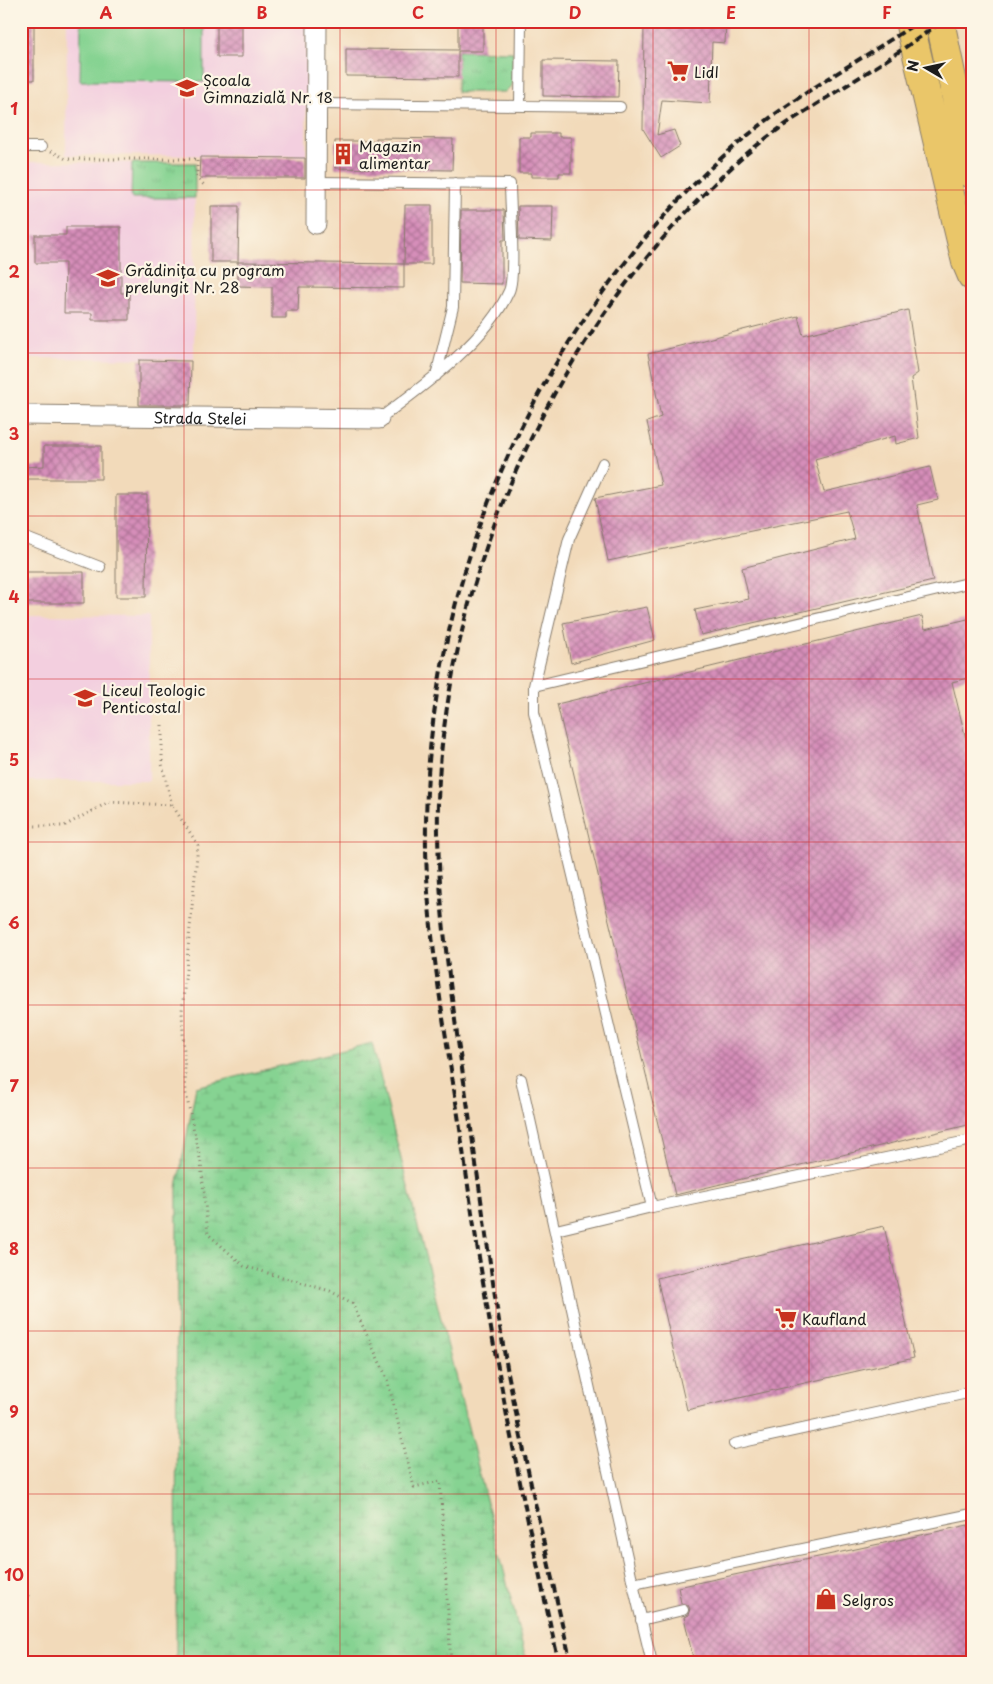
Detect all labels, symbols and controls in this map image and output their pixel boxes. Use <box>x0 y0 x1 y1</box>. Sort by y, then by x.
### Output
text: A <box>100 0 113 24</box>
text: B <box>257 0 268 24</box>
text: C <box>412 0 424 24</box>
text: D <box>569 0 581 24</box>
text: E <box>726 0 736 24</box>
text: F <box>882 0 892 24</box>
north arrow <box>900 42 950 92</box>
supermarket icon: Lidl <box>665 58 691 84</box>
text: N <box>901 59 924 73</box>
place label: Lidl <box>694 60 719 83</box>
place label: Școala Gimnazială Nr. 18 <box>203 68 333 108</box>
school or university icon: Școala Gimnazială Nr. 18 <box>174 75 200 101</box>
text: 1 <box>10 96 18 120</box>
place label: Magazin alimentar <box>359 134 431 174</box>
building icon: Magazin alimentar <box>330 141 356 167</box>
place label: Grădinița cu program prelungit Nr. 28 <box>125 258 285 298</box>
text: 2 <box>8 259 20 283</box>
school or university icon: Grădinița cu program prelungit Nr. 28 <box>95 265 121 291</box>
street label: Strada Stelei <box>153 405 247 429</box>
text: 3 <box>9 421 19 445</box>
text: 4 <box>9 584 20 608</box>
place label: Liceul Teologic Penticostal <box>102 678 205 718</box>
school or university icon: Liceul Teologic Penticostal <box>72 685 98 711</box>
text: 5 <box>9 747 19 771</box>
text: 6 <box>8 910 20 934</box>
text: 7 <box>9 1073 19 1097</box>
text: 8 <box>9 1236 19 1260</box>
supermarket icon: Kaufland <box>773 1305 799 1331</box>
place label: Kaufland <box>802 1307 866 1330</box>
text: 9 <box>9 1399 19 1423</box>
text: 10 <box>4 1562 24 1586</box>
shop icon: Selgros <box>813 1586 839 1612</box>
place label: Selgros <box>842 1588 894 1611</box>

